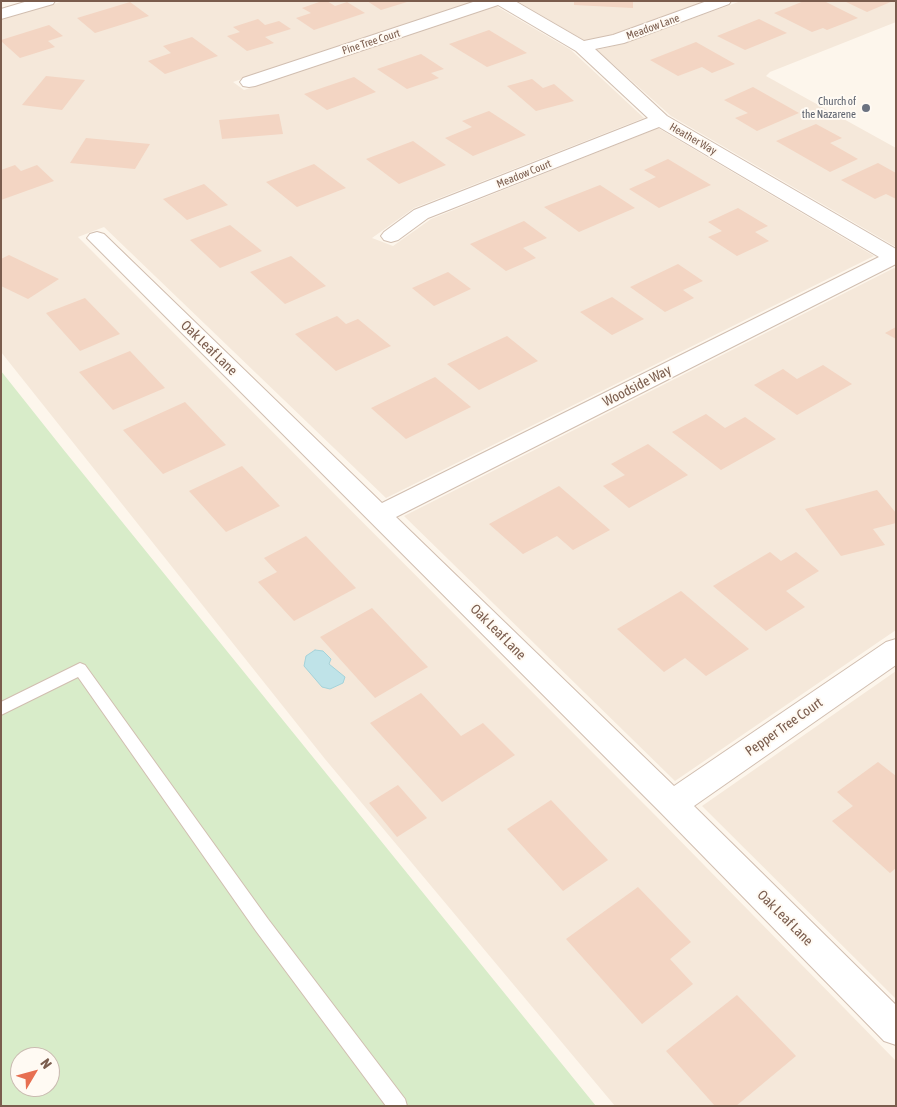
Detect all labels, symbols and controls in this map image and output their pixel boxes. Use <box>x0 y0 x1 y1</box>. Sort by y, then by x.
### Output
street label: Meadow Lane <box>625 11 681 43</box>
street label: Pine Tree Court <box>340 26 402 58</box>
place label: Church of the Nazarene <box>802 95 856 121</box>
marker: Church of the Nazarene <box>860 102 872 114</box>
street label: Heather Way <box>667 120 719 158</box>
street label: Meadow Court <box>495 157 553 191</box>
street label: Oak Leaf Lane <box>177 317 241 379</box>
street label: Woodside Way <box>600 362 674 410</box>
street label: Oak Leaf Lane <box>467 601 529 663</box>
street label: Pepper Tree Court <box>742 694 826 760</box>
street label: Oak Leaf Lane <box>754 887 816 949</box>
north arrow <box>10 1047 60 1097</box>
text: N <box>37 1055 55 1072</box>

